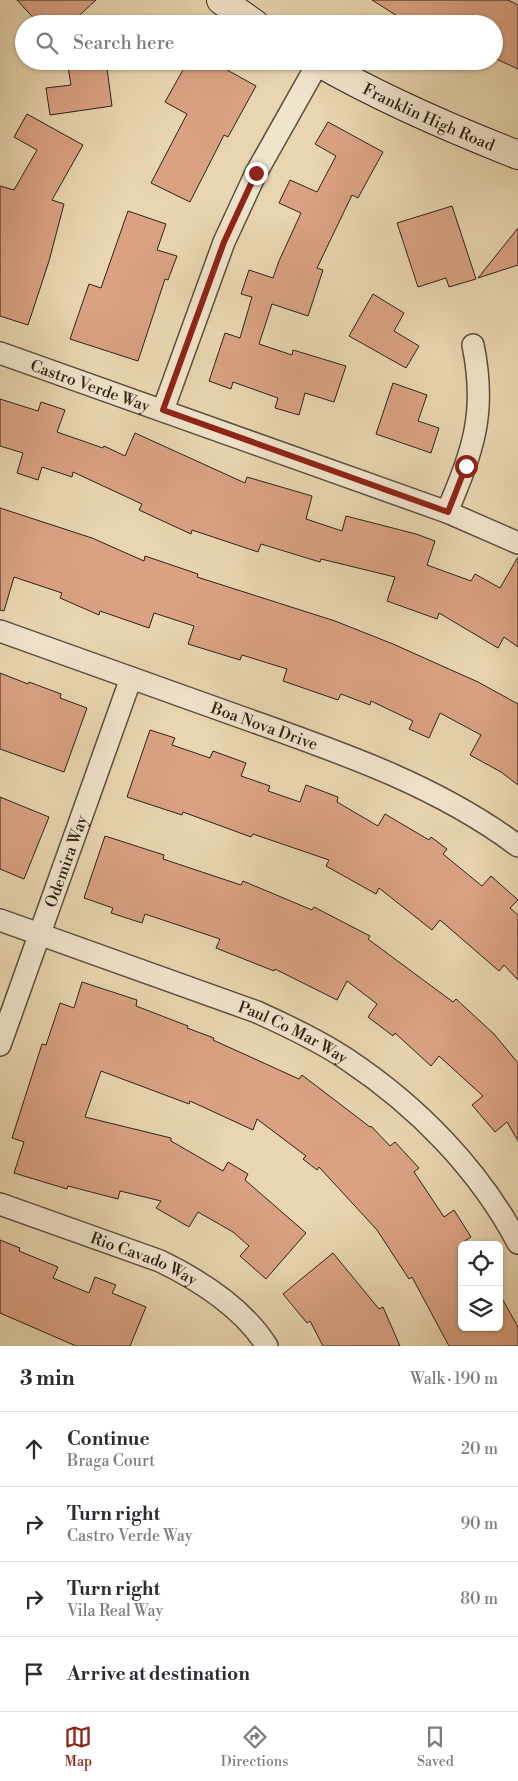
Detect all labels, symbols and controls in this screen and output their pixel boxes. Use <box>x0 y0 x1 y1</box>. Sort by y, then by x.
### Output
search box <box>15 15 503 70</box>
icon: search <box>33 29 61 57</box>
text: Search here <box>73 31 174 55</box>
street label: Franklin High Road <box>359 79 497 156</box>
route end <box>245 162 268 185</box>
street label: Castro Verde Way <box>28 356 153 417</box>
route start <box>455 455 478 478</box>
street label: Boa Nova Drive <box>207 698 320 755</box>
street label: Odemira Way <box>41 813 92 911</box>
street label: Paul Co Mar Way <box>235 997 352 1068</box>
street label: Rio Cavado Way <box>88 1228 201 1290</box>
map controls <box>458 1241 503 1331</box>
button: locate <box>458 1241 503 1286</box>
button: layers <box>458 1286 503 1331</box>
text: 3 min <box>20 1366 75 1392</box>
text: Walk · 190 m <box>410 1369 498 1389</box>
text: Continue <box>67 1427 150 1451</box>
icon: ahead <box>20 1435 48 1463</box>
text: 20 m <box>461 1439 498 1459</box>
text: Braga Court <box>67 1451 155 1471</box>
text: Turn right <box>67 1502 160 1526</box>
icon: right <box>20 1510 48 1538</box>
text: 90 m <box>460 1514 498 1534</box>
text: Castro Verde Way <box>67 1526 193 1546</box>
text: Turn right <box>67 1577 160 1601</box>
icon: right <box>20 1585 48 1613</box>
text: 80 m <box>460 1589 498 1609</box>
text: Vila Real Way <box>67 1601 163 1621</box>
icon: arrive <box>20 1660 48 1688</box>
text: Arrive at destination <box>67 1662 250 1686</box>
tab: Map <box>64 1723 92 1771</box>
tab: Directions <box>221 1723 288 1771</box>
tab: Saved <box>417 1723 454 1771</box>

